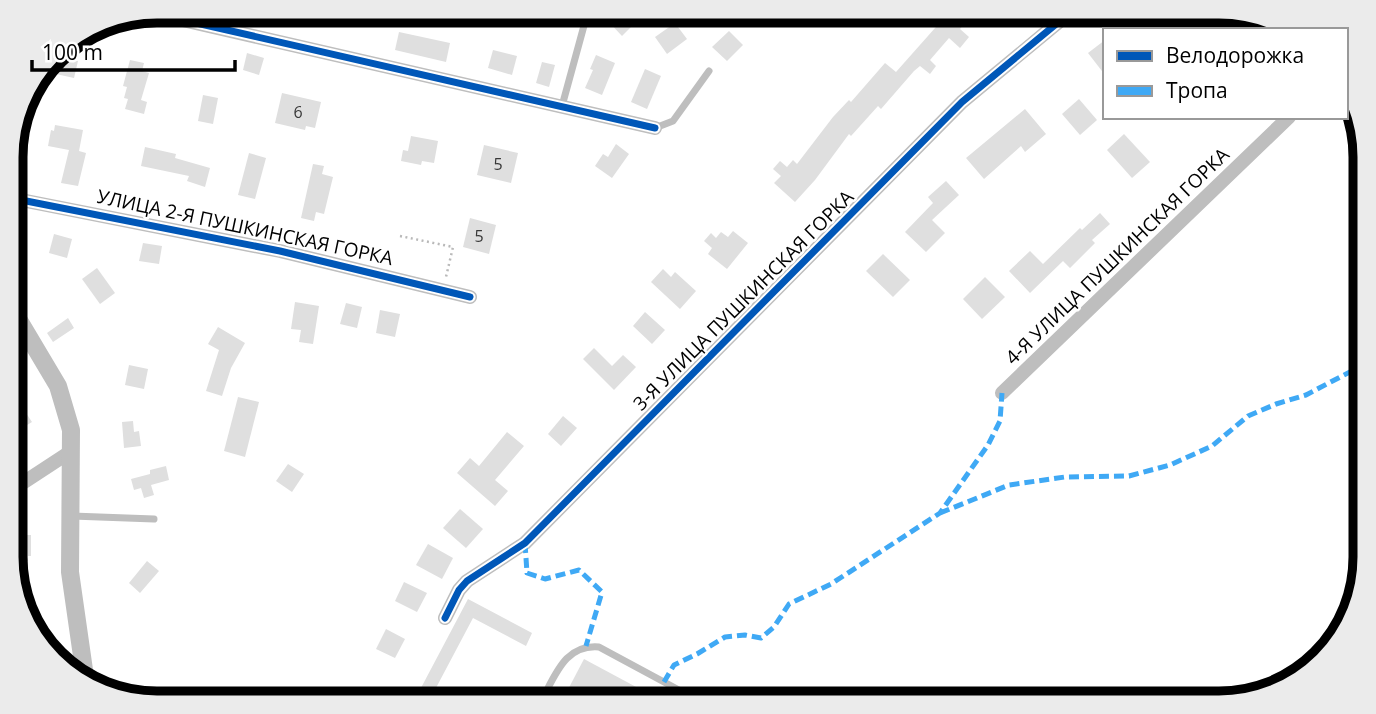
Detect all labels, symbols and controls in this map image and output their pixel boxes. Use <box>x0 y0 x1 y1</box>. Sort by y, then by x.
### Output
scale bar <box>32 28 234 72</box>
legend <box>1103 28 1348 119</box>
text: 100 m <box>42 38 103 66</box>
text: Велодорожка <box>1166 41 1304 69</box>
text: Тропа <box>1166 76 1228 104</box>
house number: 6 <box>293 101 303 123</box>
street label: 4-Я УЛИЦА ПУШКИНСКАЯ ГОРКА <box>999 142 1235 370</box>
house number: 5 <box>493 153 503 175</box>
street label: УЛИЦА 2-Я ПУШКИНСКАЯ ГОРКА <box>95 183 395 271</box>
street label: 3-Я УЛИЦА ПУШКИНСКАЯ ГОРКА <box>627 184 859 416</box>
house number: 5 <box>474 225 484 247</box>

